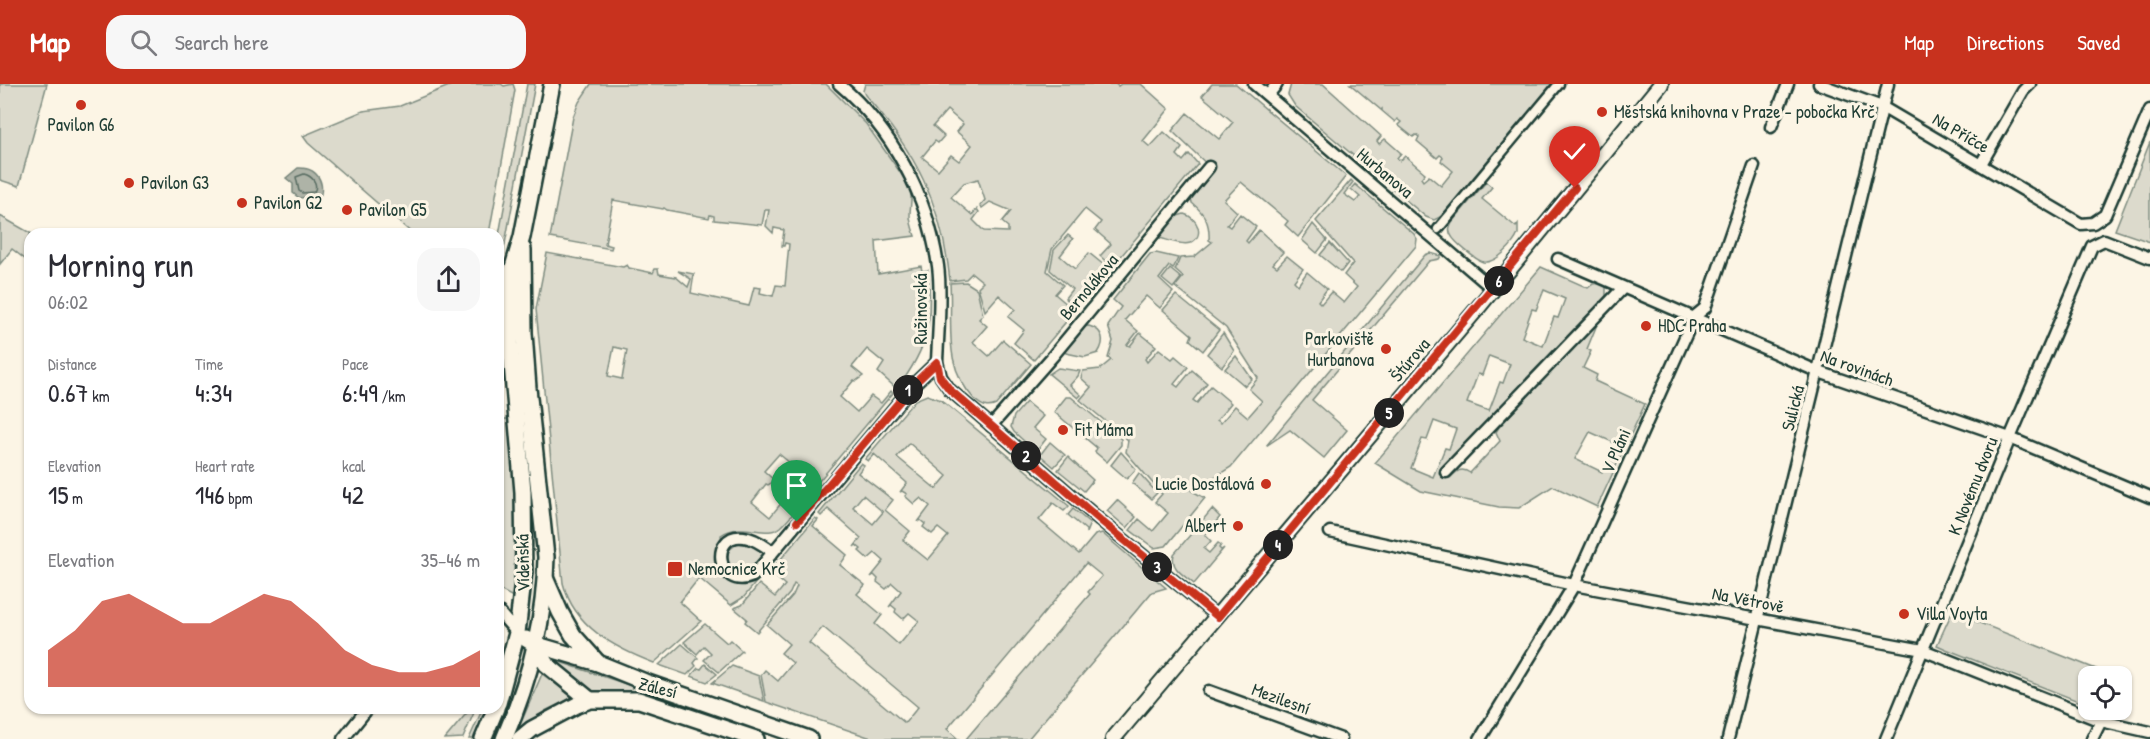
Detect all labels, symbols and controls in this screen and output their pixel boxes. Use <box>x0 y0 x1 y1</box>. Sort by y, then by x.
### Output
search box <box>106 15 526 69</box>
text: Map <box>30 23 70 61</box>
icon: search <box>127 26 160 59</box>
text: Search here <box>175 27 269 57</box>
text: Map <box>1904 28 1934 57</box>
text: Directions <box>1967 28 2044 57</box>
text: Saved <box>2077 28 2120 57</box>
marker: Pavilon G6 <box>74 98 88 112</box>
place label: Městská knihovna v Praze - pobočka Krč <box>1614 99 1875 124</box>
marker: Městská knihovna v Praze - pobočka Krč <box>1595 105 1609 119</box>
street label: Na Příčce <box>1928 106 1994 159</box>
place label: Pavilon G6 <box>47 112 115 137</box>
pin <box>1549 126 1600 188</box>
icon: check <box>1558 135 1591 168</box>
street label: Hurbanova <box>1352 142 1419 204</box>
place label: Pavilon G3 <box>141 170 209 195</box>
marker: Pavilon G3 <box>122 176 136 190</box>
place label: Pavilon G2 <box>254 190 323 215</box>
marker: Pavilon G2 <box>235 196 249 210</box>
place label: Pavilon G5 <box>359 197 427 222</box>
marker: Pavilon G5 <box>340 203 354 217</box>
text: Morning run <box>48 243 194 287</box>
button: share <box>417 248 480 311</box>
street label: Bernolákova <box>1054 248 1124 325</box>
pin: 6 <box>1484 266 1514 296</box>
text: 6 <box>1496 270 1502 292</box>
street label: Ružinovská <box>908 273 933 345</box>
text: 06:02 <box>48 288 88 315</box>
place label: HDC Praha <box>1658 313 1726 338</box>
marker: HDC Praha <box>1639 319 1653 333</box>
place label: Parkoviště Hurbanova <box>1305 326 1374 372</box>
street label: Štúrova <box>1384 332 1435 387</box>
marker: Parkoviště Hurbanova <box>1379 342 1393 356</box>
street label: Na rovinách <box>1817 343 1898 392</box>
text: Distance <box>48 353 97 375</box>
text: Time <box>195 353 223 375</box>
text: Pace <box>342 353 369 375</box>
text: 0.67 <box>48 375 88 410</box>
text: 4:34 <box>195 375 232 410</box>
text: 6:49 <box>342 375 378 410</box>
pin: 1 <box>893 375 923 405</box>
text: 1 <box>905 379 911 401</box>
street label: Sulická <box>1775 383 1810 433</box>
text: km <box>88 385 110 407</box>
text: /km <box>378 385 406 407</box>
pin: 5 <box>1374 398 1404 428</box>
text: 5 <box>1386 402 1392 424</box>
place label: Fit Máma <box>1074 417 1133 442</box>
marker: Fit Máma <box>1056 423 1070 437</box>
street label: V Pláni <box>1595 424 1637 477</box>
street label: K Novému dvoru <box>1941 433 2004 539</box>
pin: 2 <box>1011 441 1041 471</box>
text: 2 <box>1022 445 1030 467</box>
text: Elevation <box>48 455 101 477</box>
text: Heart rate <box>195 455 255 477</box>
text: kcal <box>342 455 365 477</box>
pin <box>771 460 822 522</box>
icon: arrive <box>780 469 813 502</box>
place label: Lucie Dostálová <box>1156 471 1254 496</box>
text: 15 <box>48 477 68 512</box>
text: 146 <box>195 477 225 512</box>
text: 42 <box>342 477 364 512</box>
marker: Lucie Dostálová <box>1259 477 1273 491</box>
text: m <box>68 487 83 509</box>
text: bpm <box>225 487 253 509</box>
place label: Albert <box>1185 513 1227 538</box>
marker: Albert <box>1231 519 1245 533</box>
pin: 4 <box>1263 530 1293 560</box>
street label: Vídeňská <box>509 534 536 592</box>
text: 4 <box>1275 534 1281 556</box>
text: Elevation <box>48 546 114 573</box>
text: 35–46 m <box>421 546 480 573</box>
pin: 3 <box>1142 552 1172 582</box>
place label: Nemocnice Krč <box>688 556 785 581</box>
text: 3 <box>1153 556 1161 578</box>
marker: Nemocnice Krč <box>666 560 684 578</box>
street label: Na Větrově <box>1710 580 1786 619</box>
place label: Villa Voyta <box>1916 601 1987 626</box>
marker: Villa Voyta <box>1897 607 1911 621</box>
map controls <box>2078 666 2132 720</box>
button: locate <box>2078 666 2132 720</box>
street label: Zálesí <box>636 671 680 704</box>
street label: Mezilesní <box>1248 676 1314 721</box>

